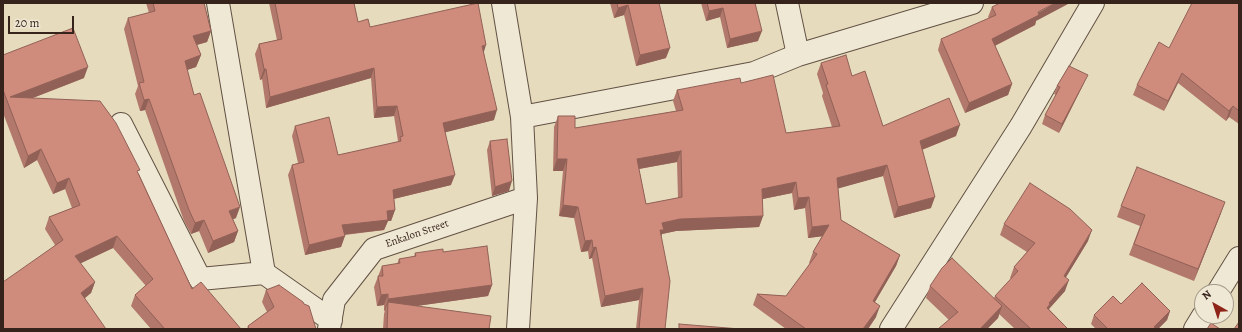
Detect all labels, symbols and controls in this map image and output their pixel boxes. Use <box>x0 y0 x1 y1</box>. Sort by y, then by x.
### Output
scale bar <box>10 8 76 34</box>
text: 20 m <box>15 15 39 31</box>
street label: Enkalon Street <box>384 217 450 251</box>
north arrow <box>1194 284 1234 324</box>
text: N <box>1199 287 1215 303</box>

